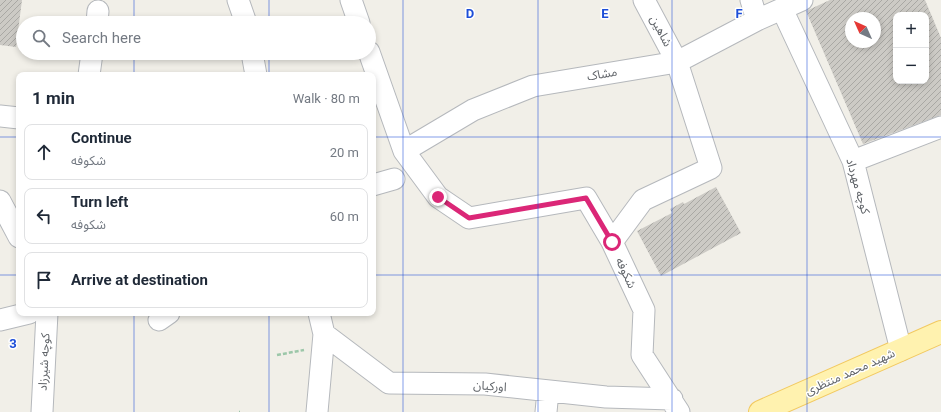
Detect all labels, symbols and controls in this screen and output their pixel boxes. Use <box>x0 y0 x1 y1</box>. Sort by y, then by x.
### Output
text: D <box>466 6 474 21</box>
text: E <box>601 6 609 21</box>
text: F <box>735 6 743 21</box>
north arrow <box>845 12 881 48</box>
map controls <box>893 12 929 84</box>
button: + <box>893 12 929 48</box>
street label: شاهین <box>647 13 675 49</box>
search box <box>16 16 376 60</box>
icon: search <box>30 27 52 49</box>
text: Search here <box>62 29 141 47</box>
button: − <box>893 48 929 84</box>
street label: مشاک <box>586 64 618 84</box>
text: 1 min <box>32 88 75 108</box>
text: Walk · 80 m <box>293 91 360 106</box>
text: Continue <box>71 129 132 147</box>
icon: ahead <box>33 141 55 163</box>
text: 20 m <box>330 145 359 160</box>
text: شکوفه <box>71 153 106 168</box>
street label: کوچه مهرداد <box>842 156 873 217</box>
route end <box>429 188 447 206</box>
text: Turn left <box>71 193 128 211</box>
icon: left <box>33 205 55 227</box>
text: 60 m <box>330 209 359 224</box>
text: شکوفه <box>71 217 106 232</box>
route start <box>603 233 621 251</box>
street label: شکوفه <box>613 255 639 291</box>
icon: arrive <box>33 269 55 291</box>
text: Arrive at destination <box>71 271 208 289</box>
street label: کوچه شیرزاد <box>35 332 54 391</box>
text: 3 <box>9 336 17 351</box>
street label: شهید محمد منتظری <box>803 346 897 398</box>
street label: اورکیان <box>473 378 507 394</box>

